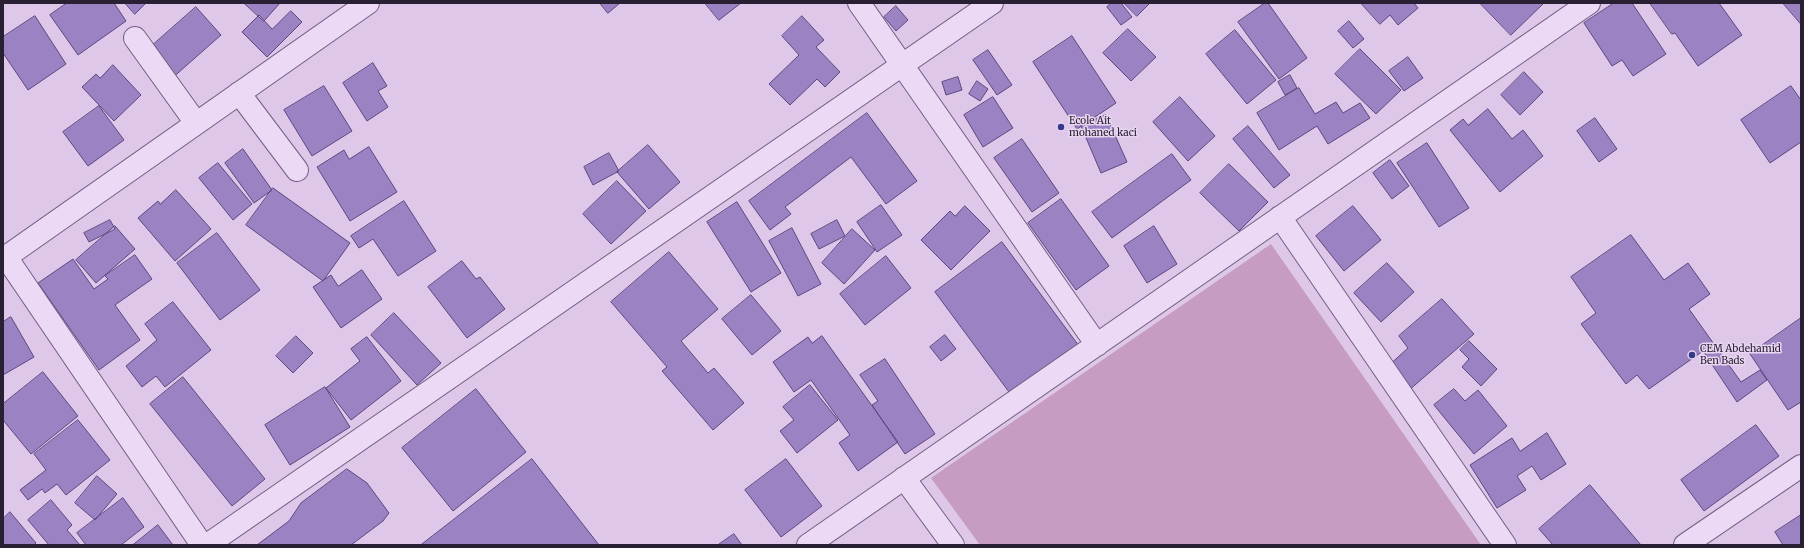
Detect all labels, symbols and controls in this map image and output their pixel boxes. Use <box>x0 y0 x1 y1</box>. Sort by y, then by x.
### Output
place label: Ecole Ait mohaned kaci <box>1069 115 1137 138</box>
marker: Ecole Ait mohaned kaci <box>1056 122 1066 132</box>
place label: CEM Abdehamid Ben Bads <box>1700 343 1781 366</box>
marker: CEM Abdehamid Ben Bads <box>1687 350 1697 360</box>

